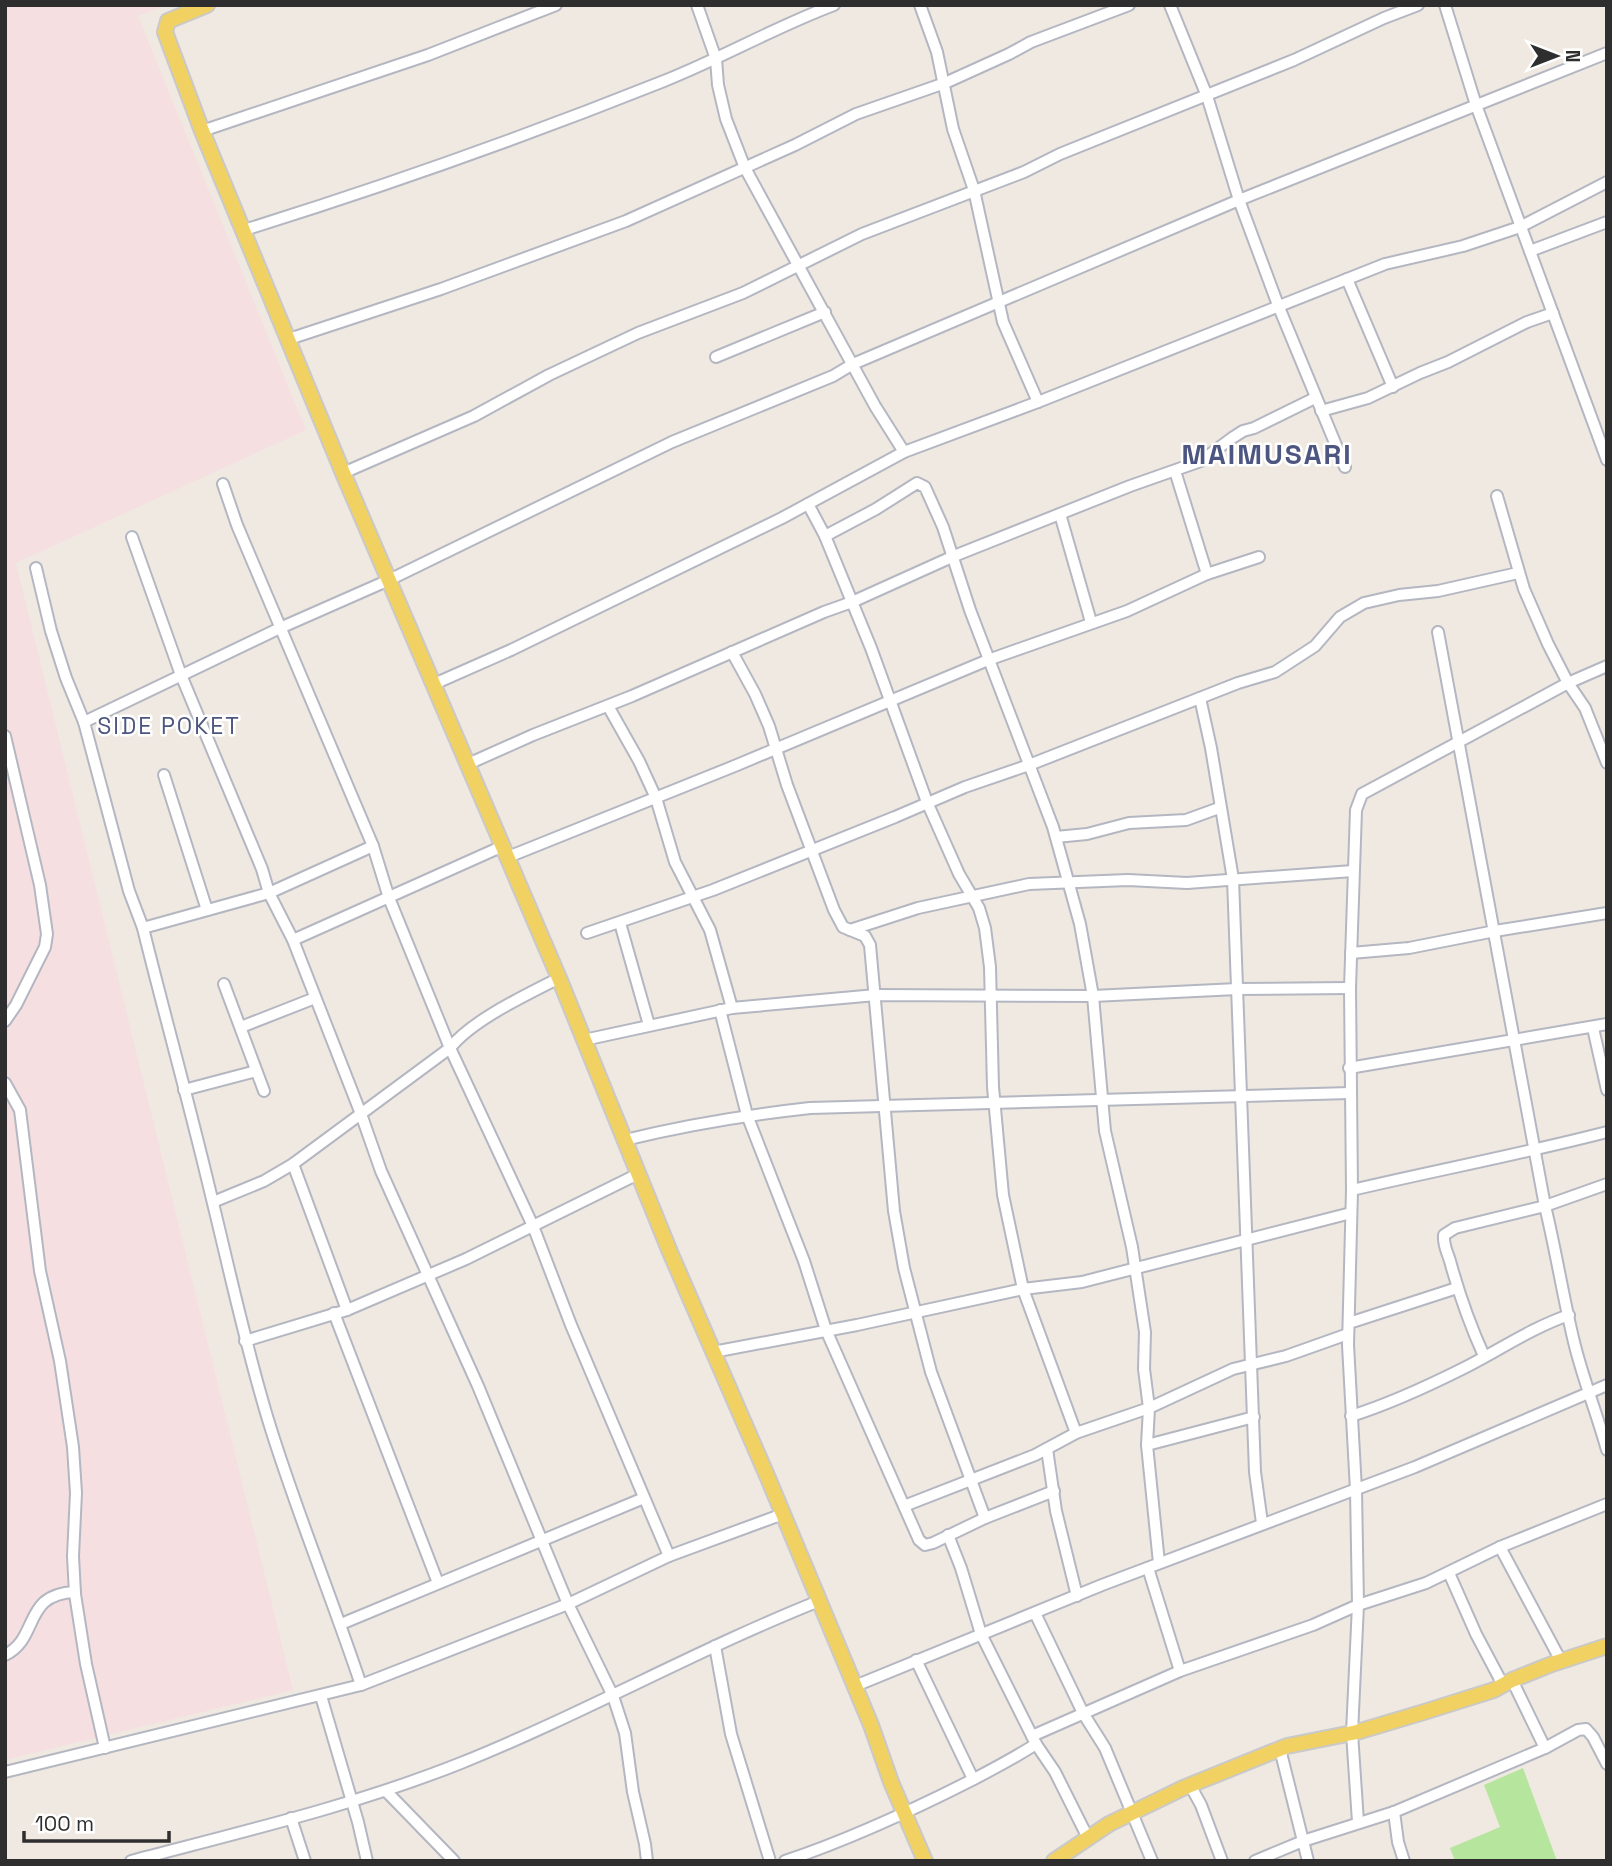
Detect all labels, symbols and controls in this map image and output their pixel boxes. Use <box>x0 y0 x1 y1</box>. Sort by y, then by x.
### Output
north arrow <box>1521 21 1591 91</box>
text: N <box>1560 50 1585 62</box>
district label: MAIMUSARI <box>1181 436 1353 472</box>
district label: SIDE POKET <box>97 711 241 741</box>
scale bar <box>24 1800 170 1844</box>
text: 100 m <box>35 1810 94 1837</box>

